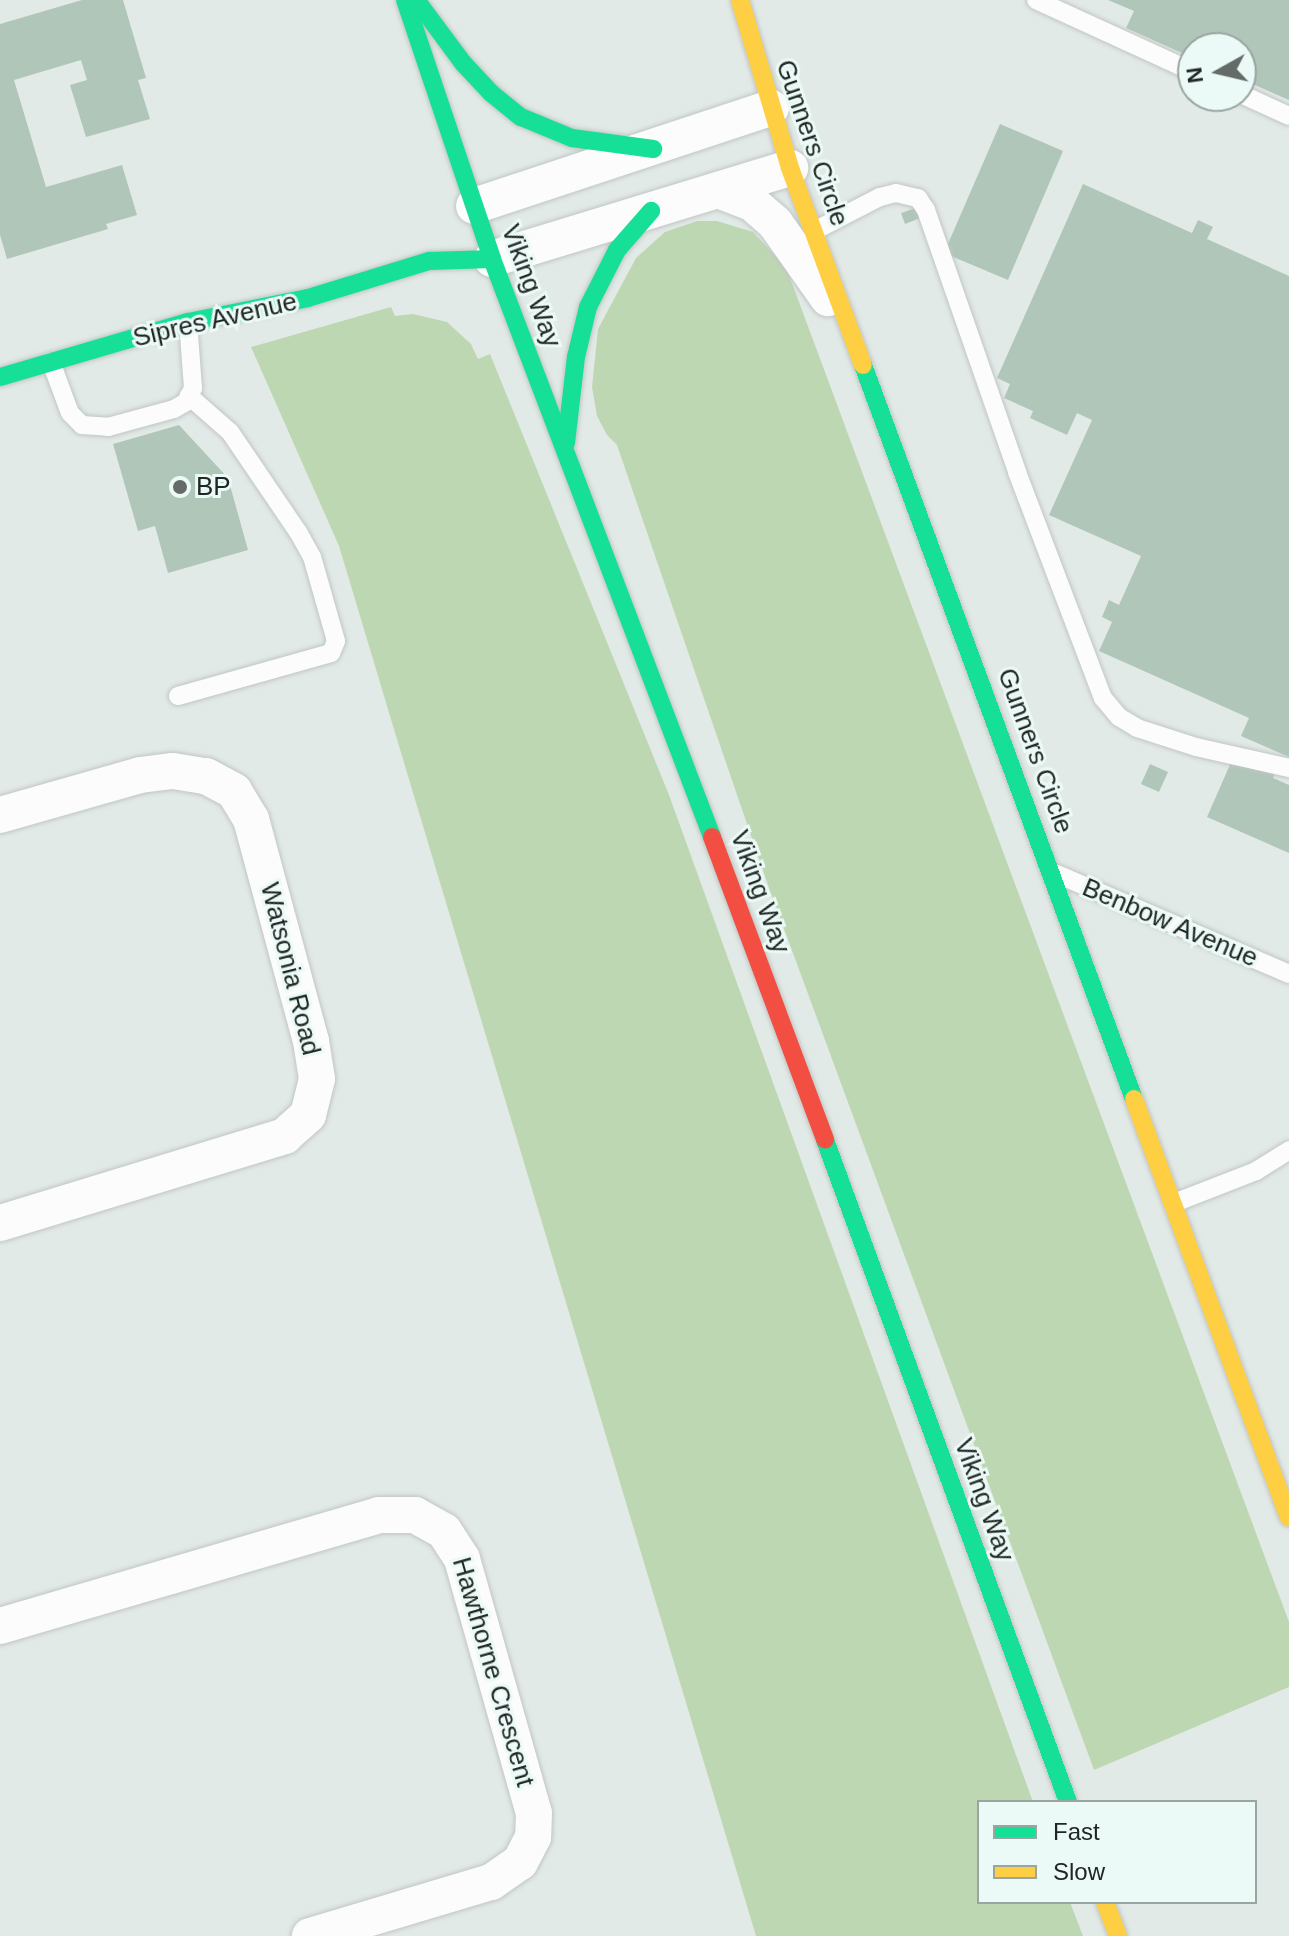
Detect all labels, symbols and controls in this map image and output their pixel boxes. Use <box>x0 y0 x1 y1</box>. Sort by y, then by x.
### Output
north arrow <box>1177 32 1257 112</box>
street label: Gunners Circle <box>769 56 855 230</box>
text: N <box>1181 66 1208 85</box>
street label: Viking Way <box>494 220 568 352</box>
street label: Sipres Avenue <box>129 286 301 354</box>
place label: BP <box>196 471 231 503</box>
marker: BP <box>171 478 189 496</box>
street label: Gunners Circle <box>991 664 1079 838</box>
street label: Viking Way <box>723 826 797 958</box>
street label: Benbow Avenue <box>1077 872 1263 974</box>
street label: Watsonia Road <box>253 879 327 1059</box>
street label: Viking Way <box>947 1434 1021 1566</box>
street label: Hawthorne Crescent <box>445 1554 541 1790</box>
legend <box>977 1800 1257 1904</box>
text: Fast <box>1053 1818 1100 1845</box>
text: Slow <box>1053 1858 1105 1885</box>

